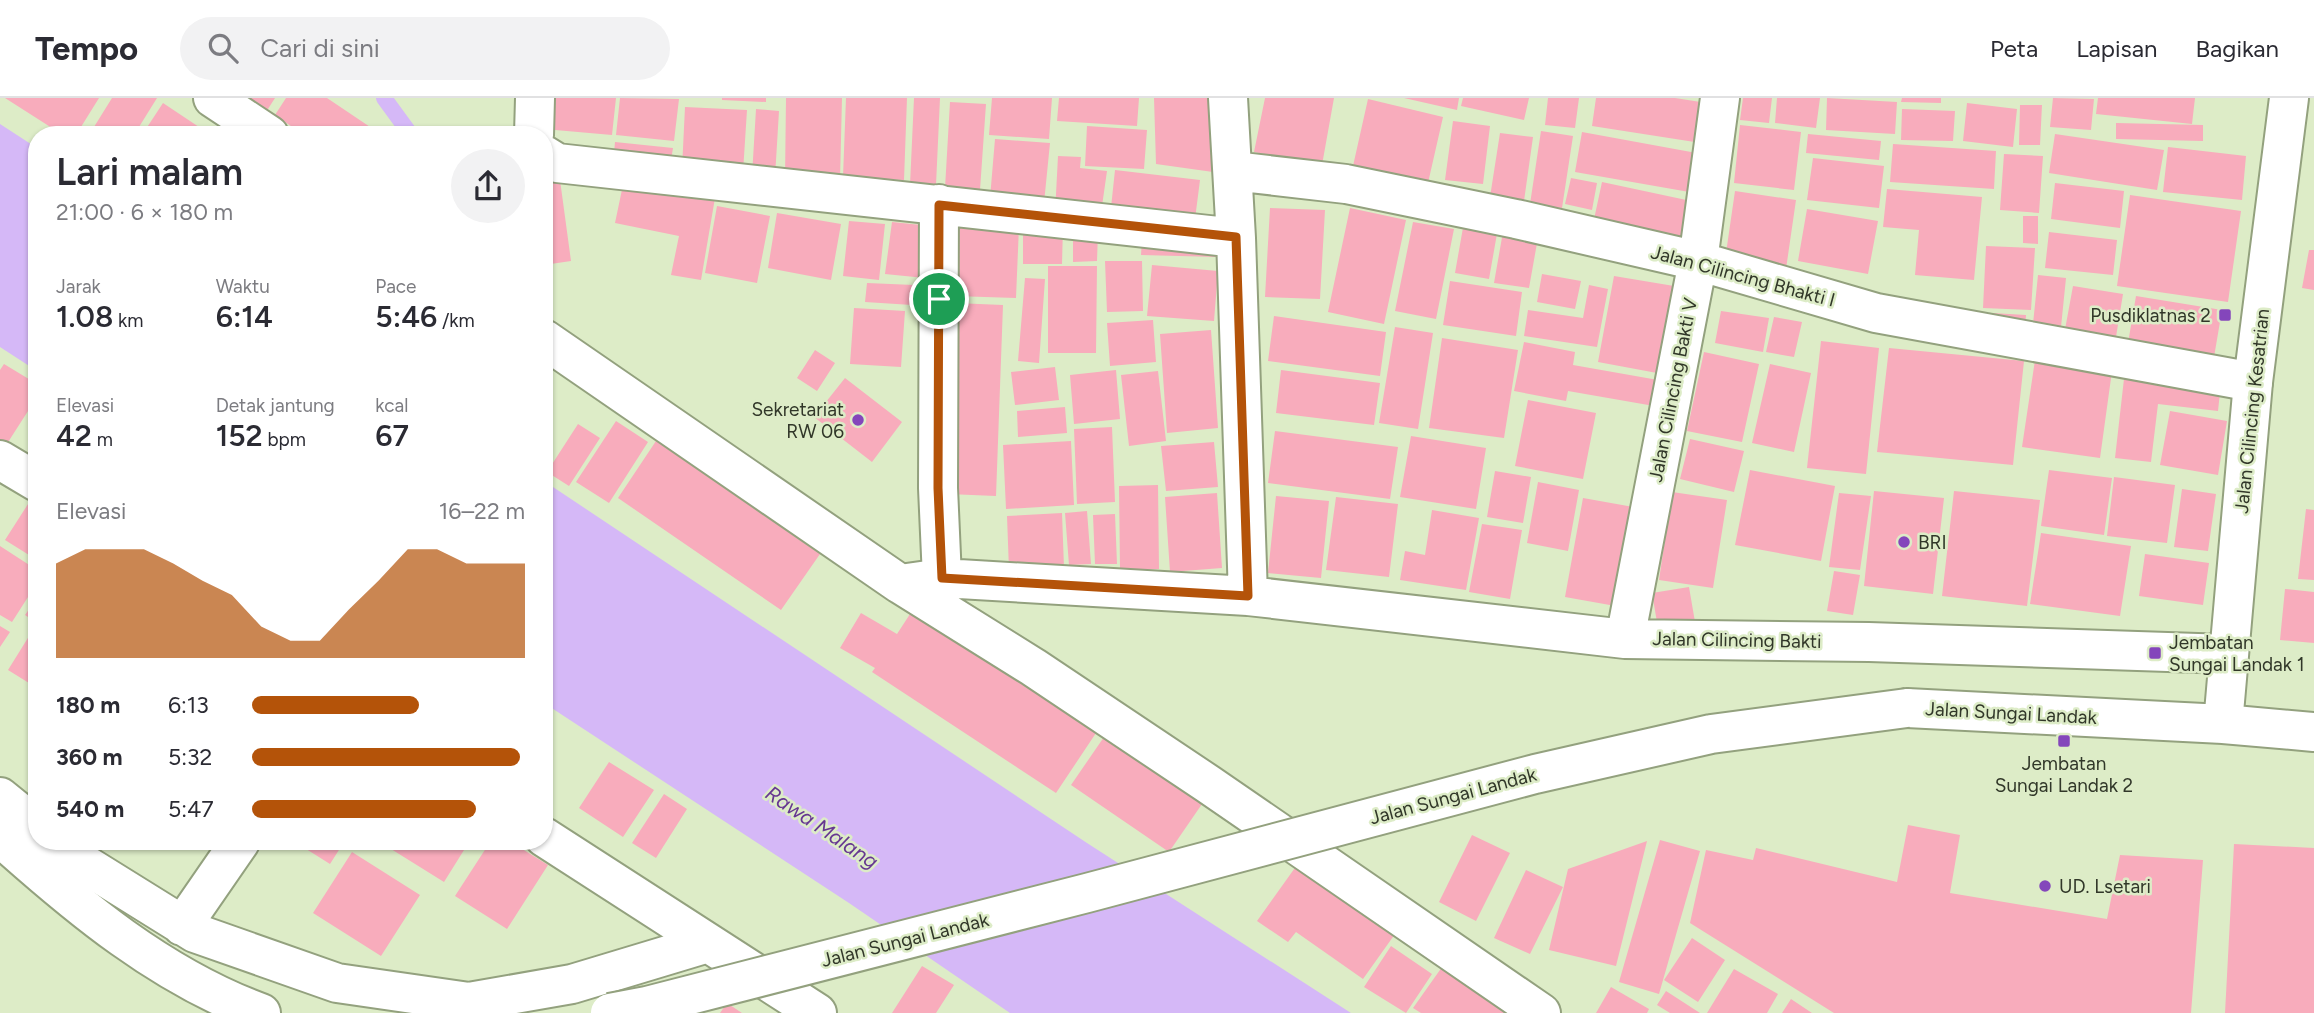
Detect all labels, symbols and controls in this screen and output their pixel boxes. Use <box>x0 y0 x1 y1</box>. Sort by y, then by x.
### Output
search box <box>180 17 670 80</box>
text: Tempo <box>35 29 138 68</box>
icon: search <box>204 29 242 67</box>
text: Cari di sini <box>260 32 380 64</box>
text: Peta <box>1990 34 2038 63</box>
text: Lapisan <box>2076 34 2157 63</box>
text: Bagikan <box>2195 34 2279 63</box>
text: Lari malam <box>56 149 243 195</box>
button: share <box>451 149 525 223</box>
text: 21:00 · 6 × 180 m <box>56 198 233 226</box>
street label: Jalan Cilincing Bhakti I <box>1648 240 1838 312</box>
pin <box>909 269 969 329</box>
text: Jarak <box>56 275 101 298</box>
text: Waktu <box>216 275 270 298</box>
text: Pace <box>375 275 416 298</box>
icon: arrive <box>920 280 958 318</box>
street label: Jalan Cilincing Bakti V <box>1644 296 1702 484</box>
text: 1.08 <box>56 298 113 335</box>
text: 6:14 <box>216 298 273 335</box>
text: 5:46 <box>375 298 437 335</box>
place label: Pusdiklatnas 2 <box>2090 304 2211 327</box>
marker: Pusdiklatnas 2 <box>2217 307 2233 323</box>
street label: Jalan Cilincing Kesatrian <box>2230 307 2274 515</box>
text: km <box>113 309 143 332</box>
text: /km <box>437 309 475 332</box>
text: Elevasi <box>56 394 114 417</box>
text: Detak jantung <box>216 394 335 417</box>
text: kcal <box>375 394 409 417</box>
place label: Sekretariat RW 06 <box>751 398 844 443</box>
marker: Sekretariat RW 06 <box>850 412 866 428</box>
text: 42 <box>56 417 92 454</box>
text: 152 <box>216 417 263 454</box>
text: 67 <box>375 417 409 454</box>
text: m <box>92 428 113 451</box>
text: bpm <box>263 428 306 451</box>
text: Elevasi <box>56 497 126 525</box>
text: 16–22 m <box>439 497 525 525</box>
place label: BRI <box>1918 531 1947 554</box>
marker: BRI <box>1896 534 1912 550</box>
street label: Jalan Cilincing Bakti <box>1652 627 1822 653</box>
place label: Jembatan Sungai Landak 1 <box>2169 631 2305 676</box>
marker: Jembatan Sungai Landak 1 <box>2147 645 2163 661</box>
text: 180 m <box>56 691 120 719</box>
text: 6:13 <box>168 691 209 719</box>
street label: Jalan Sungai Landak <box>1925 697 2098 729</box>
marker: Jembatan Sungai Landak 2 <box>2056 733 2072 749</box>
text: 360 m <box>56 743 123 771</box>
text: 5:32 <box>168 743 212 771</box>
place label: Jembatan Sungai Landak 2 <box>1995 752 2133 797</box>
street label: Jalan Sungai Landak <box>1367 762 1540 829</box>
water label: Rawa Malang <box>761 780 883 874</box>
text: 540 m <box>56 795 124 823</box>
text: 5:47 <box>168 795 214 823</box>
place label: UD. Lsetari <box>2059 875 2151 898</box>
marker: UD. Lsetari <box>2037 878 2053 894</box>
street label: Jalan Sungai Landak <box>819 908 992 972</box>

